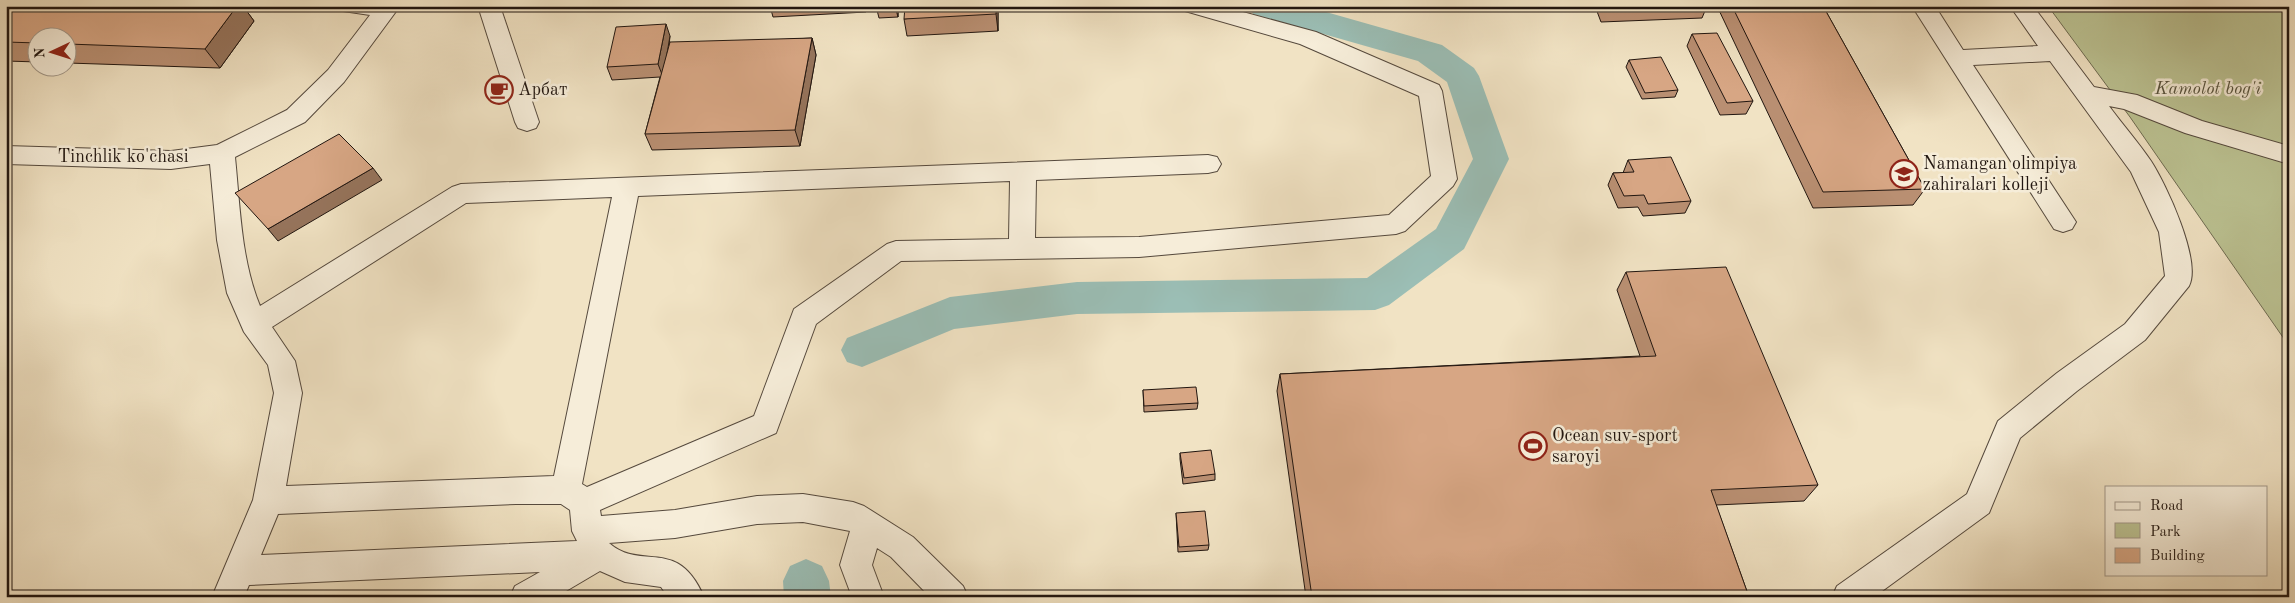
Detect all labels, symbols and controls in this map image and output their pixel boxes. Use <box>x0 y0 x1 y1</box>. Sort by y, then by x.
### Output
north arrow <box>28 28 78 78</box>
text: N <box>33 47 47 59</box>
cafe icon: Арбат <box>484 75 514 105</box>
park label: Kamolot bog'i <box>2154 80 2261 98</box>
place label: Арбат <box>518 81 567 99</box>
street label: Tinchlik ko'chasi <box>57 148 189 166</box>
place label: Namangan olimpiya zahiralari kolleji <box>1923 155 2077 194</box>
school or university icon: Namangan olimpiya zahiralari kolleji <box>1889 159 1919 189</box>
place label: Ocean suv-sport saroyi <box>1552 427 1678 466</box>
sports icon: Ocean suv-sport saroyi <box>1518 431 1548 461</box>
legend <box>2105 486 2268 576</box>
text: Road <box>2150 499 2184 514</box>
text: Park <box>2150 525 2181 540</box>
text: Building <box>2150 549 2205 564</box>

